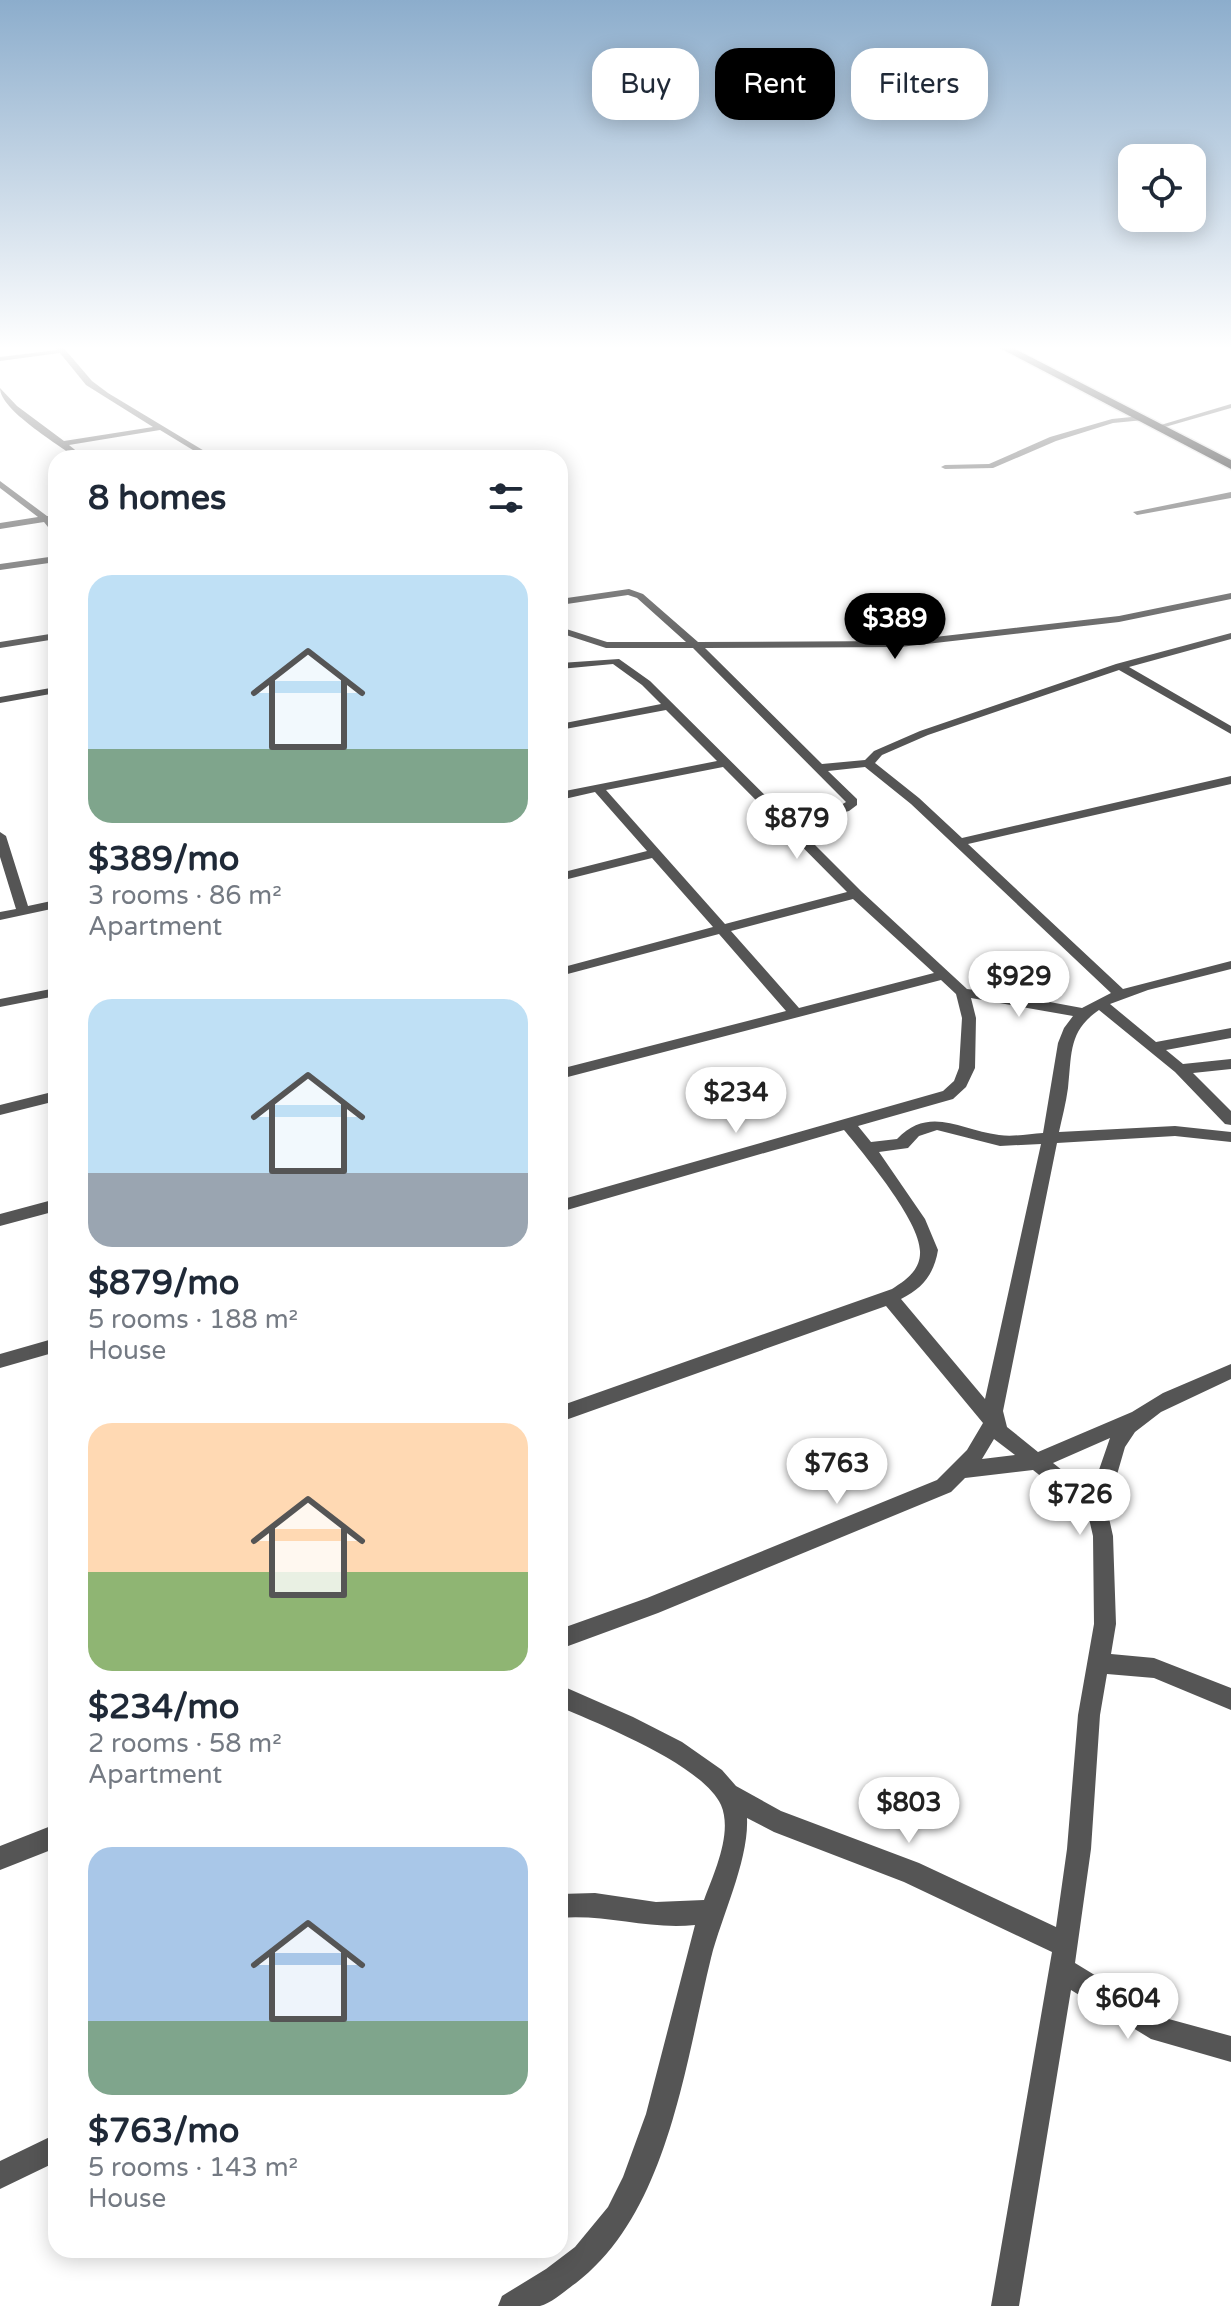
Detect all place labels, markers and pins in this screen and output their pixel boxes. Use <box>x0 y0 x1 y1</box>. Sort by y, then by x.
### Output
pin: $389 <box>848 593 942 661</box>
pin: $879 <box>750 793 844 861</box>
pin: $929 <box>972 951 1066 1019</box>
pin: $234 <box>689 1067 783 1135</box>
pin: $763 <box>790 1438 884 1506</box>
pin: $726 <box>1033 1469 1127 1537</box>
pin: $803 <box>862 1777 956 1845</box>
pin: $604 <box>1081 1973 1175 2041</box>

